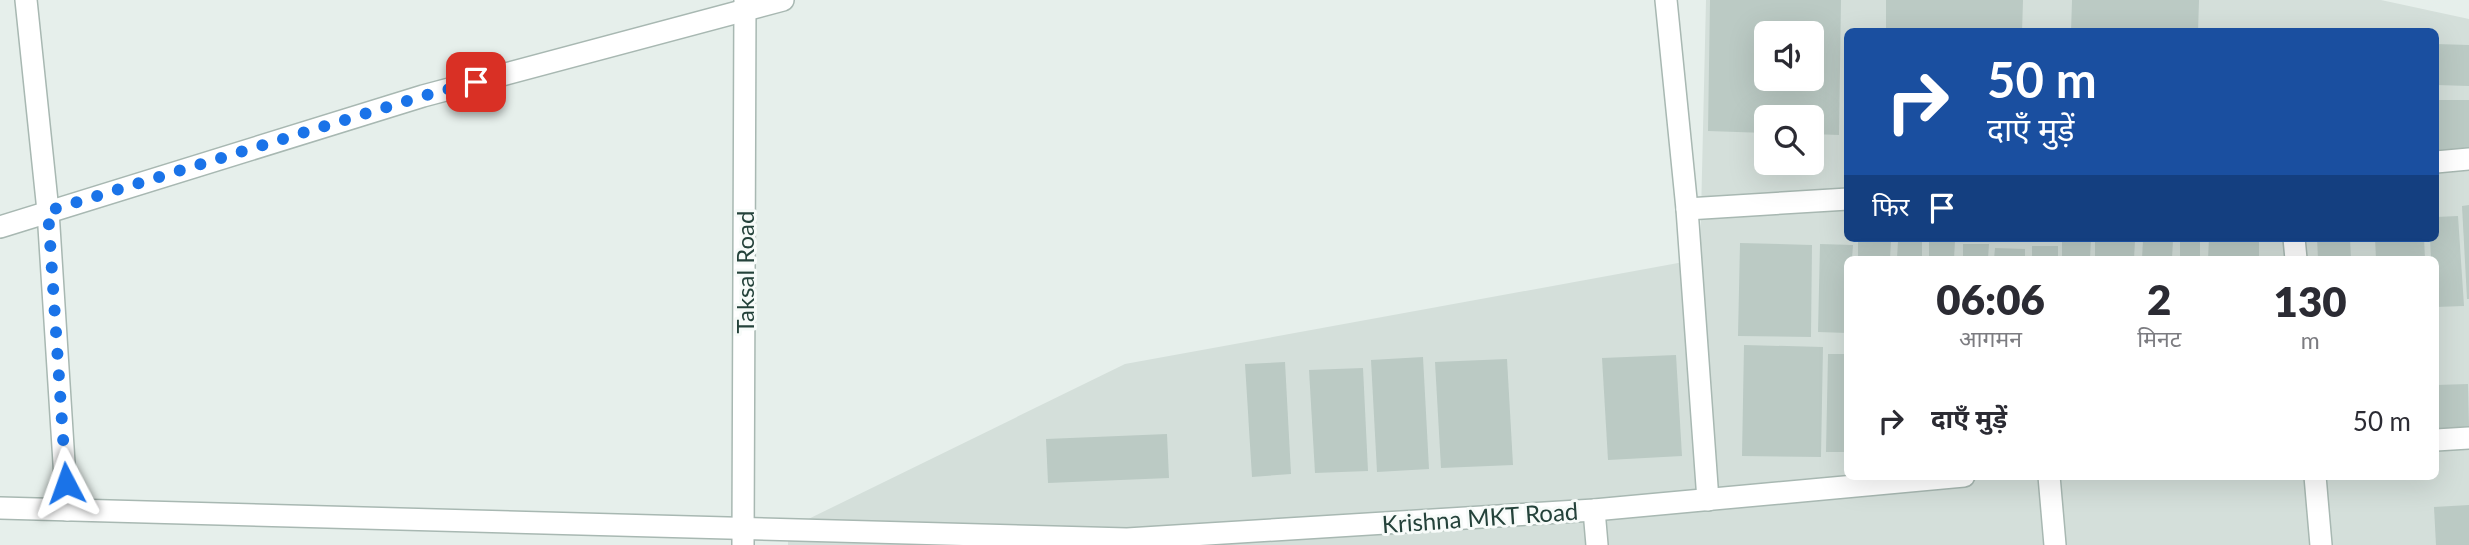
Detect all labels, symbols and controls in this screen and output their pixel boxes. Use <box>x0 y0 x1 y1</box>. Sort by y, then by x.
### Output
map controls <box>1754 21 1824 175</box>
button: sound <box>1754 21 1824 91</box>
text: 50 m <box>1987 50 2097 108</box>
pin <box>446 52 506 112</box>
icon: right <box>1872 56 1963 147</box>
icon: arrive <box>457 63 495 101</box>
button: search <box>1754 105 1824 175</box>
text: दाएँ मुड़ें <box>1987 109 2074 148</box>
icon: arrive <box>1923 189 1961 227</box>
text: फिर <box>1872 190 1909 222</box>
street label: Taksal Road <box>730 211 759 333</box>
text: 06:06 <box>1936 274 2045 324</box>
text: 2 <box>2147 274 2171 324</box>
text: 130 <box>2274 276 2347 326</box>
text: आगमन <box>1959 324 2022 352</box>
text: मिनट <box>2137 324 2181 352</box>
text: m <box>2301 326 2320 354</box>
icon: right <box>1872 402 1910 440</box>
text: दाएँ मुड़ें <box>1931 402 2007 434</box>
text: 50 m <box>2353 405 2411 437</box>
position arrow <box>29 446 103 520</box>
street label: Krishna MKT Road <box>1381 496 1579 538</box>

